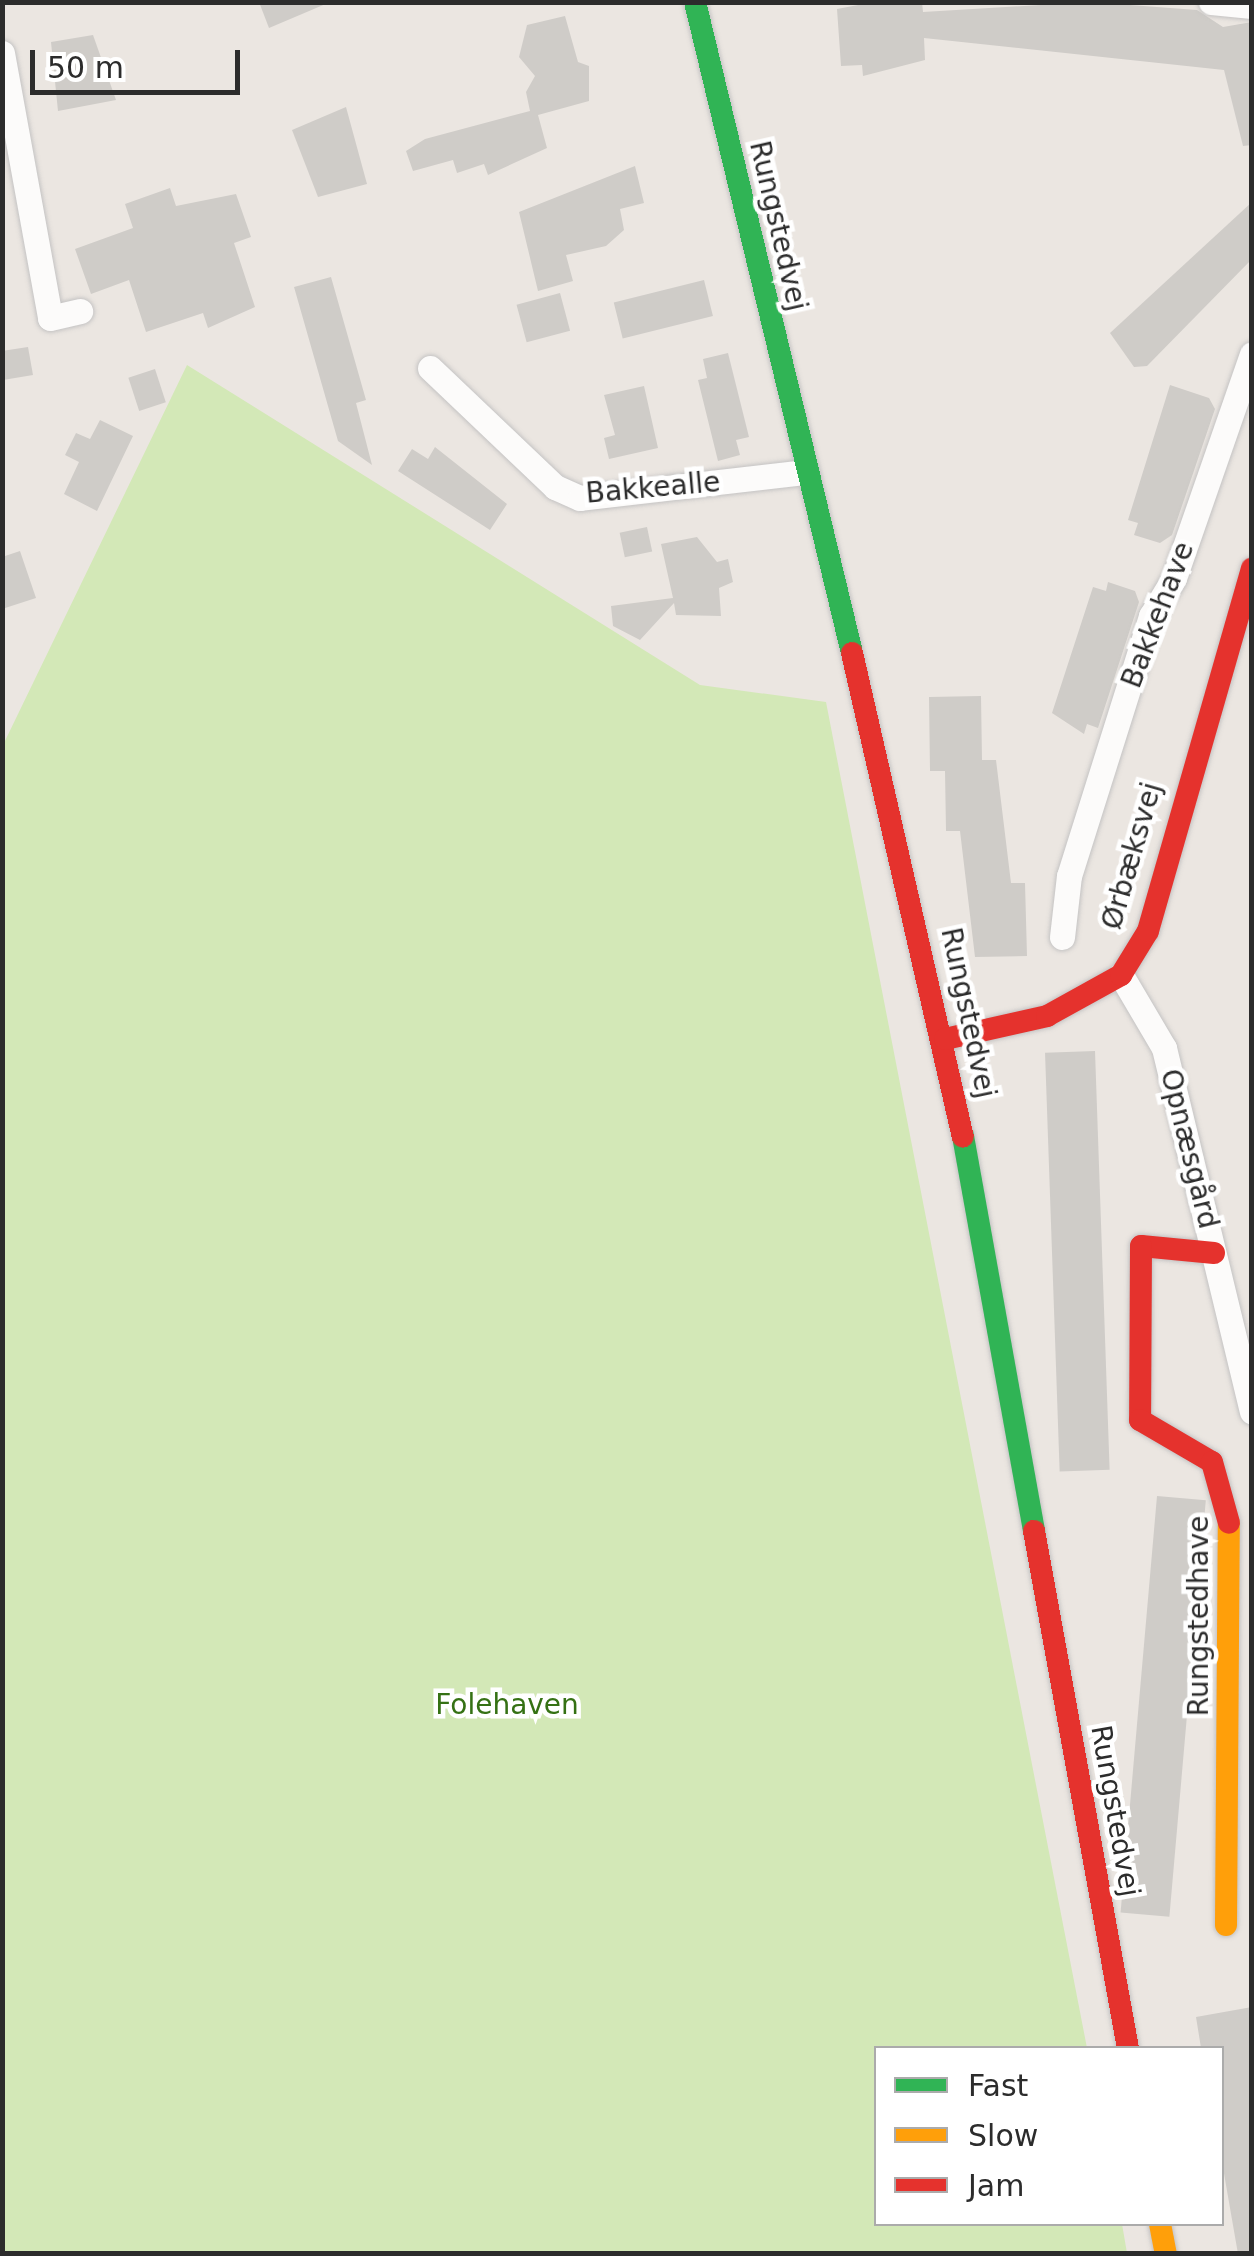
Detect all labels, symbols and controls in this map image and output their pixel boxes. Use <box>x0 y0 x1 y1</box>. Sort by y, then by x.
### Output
scale bar <box>35 30 245 92</box>
text: 50 m <box>47 50 124 85</box>
street label: Rungstedvej <box>742 138 814 314</box>
street label: Bakkealle <box>584 465 722 511</box>
street label: Bakkehave <box>1115 537 1201 693</box>
street label: Ørbæksvej <box>1095 779 1169 933</box>
street label: Rungstedvej <box>934 925 1002 1101</box>
street label: Opnæsgård <box>1153 1066 1225 1232</box>
street label: Rungstedhave <box>1182 1516 1216 1716</box>
park label: Folehaven <box>435 1688 579 1722</box>
street label: Rungstedvej <box>1083 1723 1147 1899</box>
legend <box>874 2046 1224 2226</box>
text: Fast <box>968 2068 1028 2103</box>
text: Slow <box>968 2118 1038 2153</box>
text: Jam <box>968 2168 1024 2203</box>

